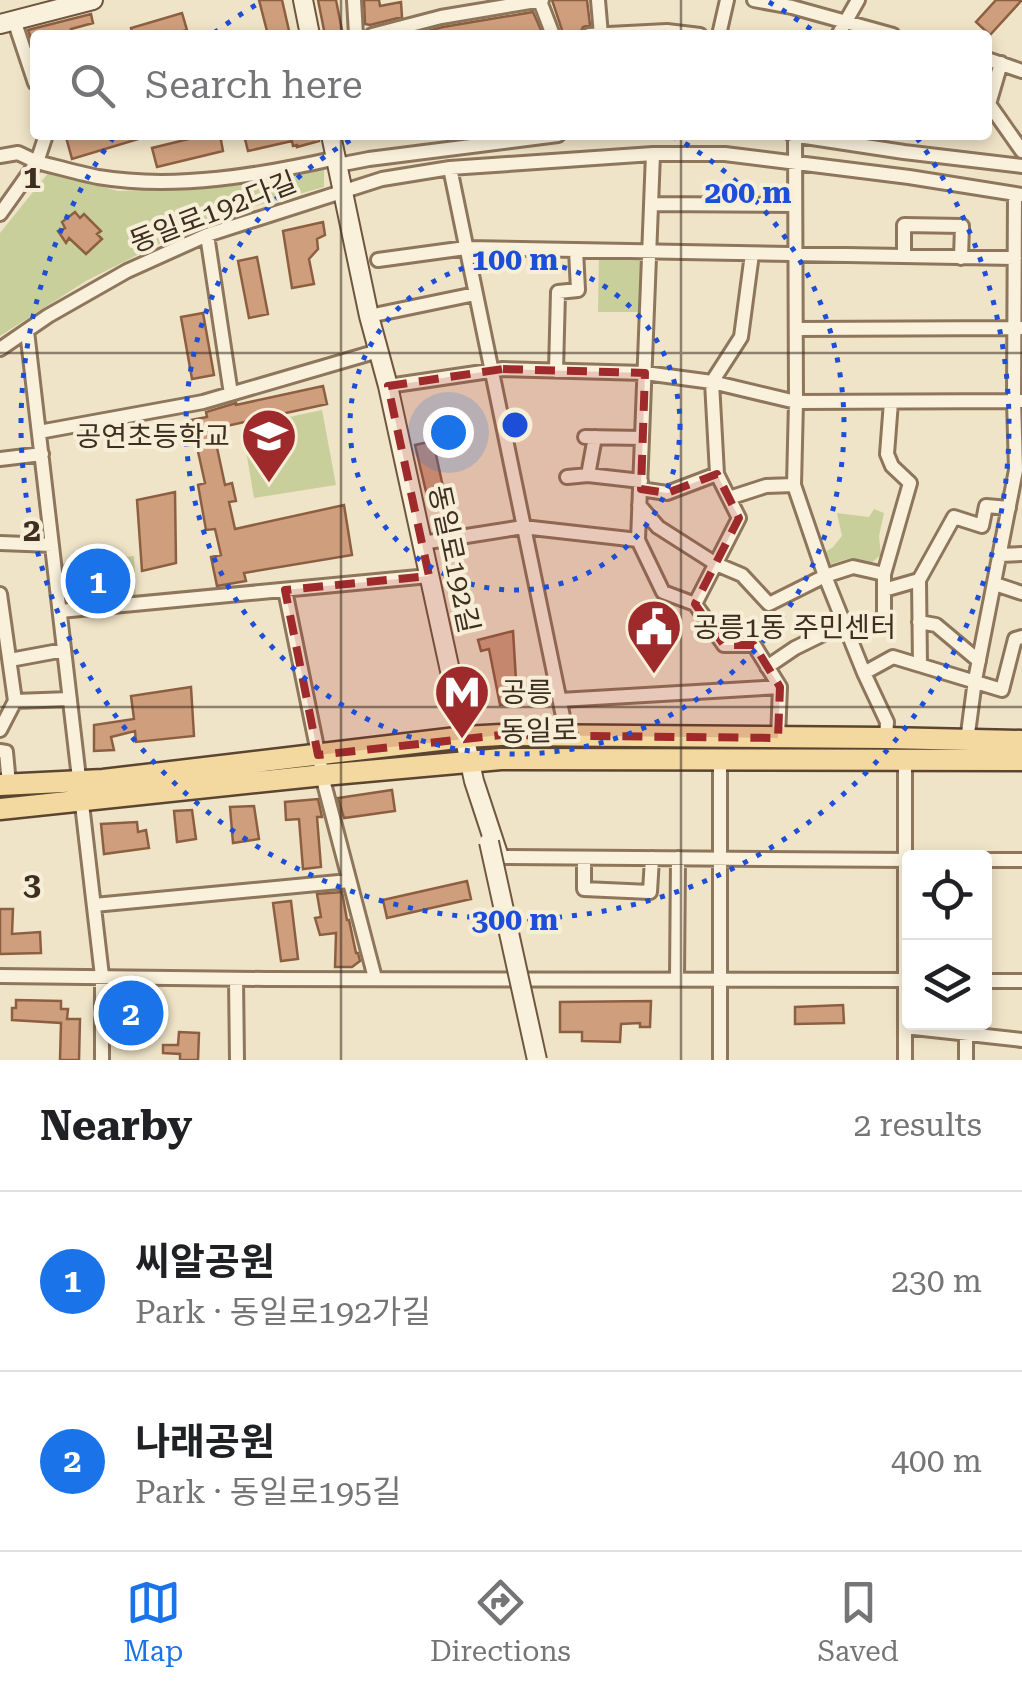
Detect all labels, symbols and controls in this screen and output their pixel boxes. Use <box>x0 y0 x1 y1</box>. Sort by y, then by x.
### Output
search box <box>30 30 992 140</box>
icon: search <box>65 58 120 113</box>
text: Search here <box>145 63 363 107</box>
text: 1 <box>23 158 41 196</box>
street label: 동일로192다길 <box>125 165 301 259</box>
text: 200 m <box>705 175 792 210</box>
text: 100 m <box>472 242 559 277</box>
school or university icon: 공연초등학교 <box>239 406 299 485</box>
your location <box>423 407 474 458</box>
centre of rings <box>497 407 533 443</box>
place label: 공연초등학교 <box>75 420 230 453</box>
street label: 동일로192길 <box>422 482 486 636</box>
text: 2 <box>23 511 41 549</box>
pin: 1 <box>66 544 130 618</box>
public building icon: 공릉1동 주민센터 <box>624 597 684 676</box>
place label: 공릉1동 주민센터 <box>693 611 896 644</box>
metro station icon: 공릉 <box>432 662 492 741</box>
place label: 공릉 <box>501 676 553 709</box>
street label: 동일로 <box>500 714 578 748</box>
map controls <box>902 850 992 1030</box>
button: locate <box>902 850 992 940</box>
text: 3 <box>23 865 41 903</box>
text: 300 m <box>472 902 559 937</box>
button: layers <box>902 940 992 1030</box>
pin: 2 <box>98 976 164 1050</box>
text: Nearby <box>40 1101 192 1150</box>
text: 2 results <box>854 1106 982 1144</box>
text: 씨알공원 <box>135 1240 275 1284</box>
text: 1 <box>64 1262 81 1300</box>
text: 230 m <box>891 1262 982 1300</box>
text: Park · 동일로192가길 <box>135 1293 431 1331</box>
text: 나래공원 <box>135 1420 275 1464</box>
text: 2 <box>64 1442 81 1480</box>
text: 400 m <box>891 1442 982 1480</box>
text: Park · 동일로195길 <box>135 1473 401 1511</box>
tab: Map <box>123 1575 183 1668</box>
tab: Directions <box>430 1575 571 1668</box>
tab: Saved <box>817 1575 899 1668</box>

